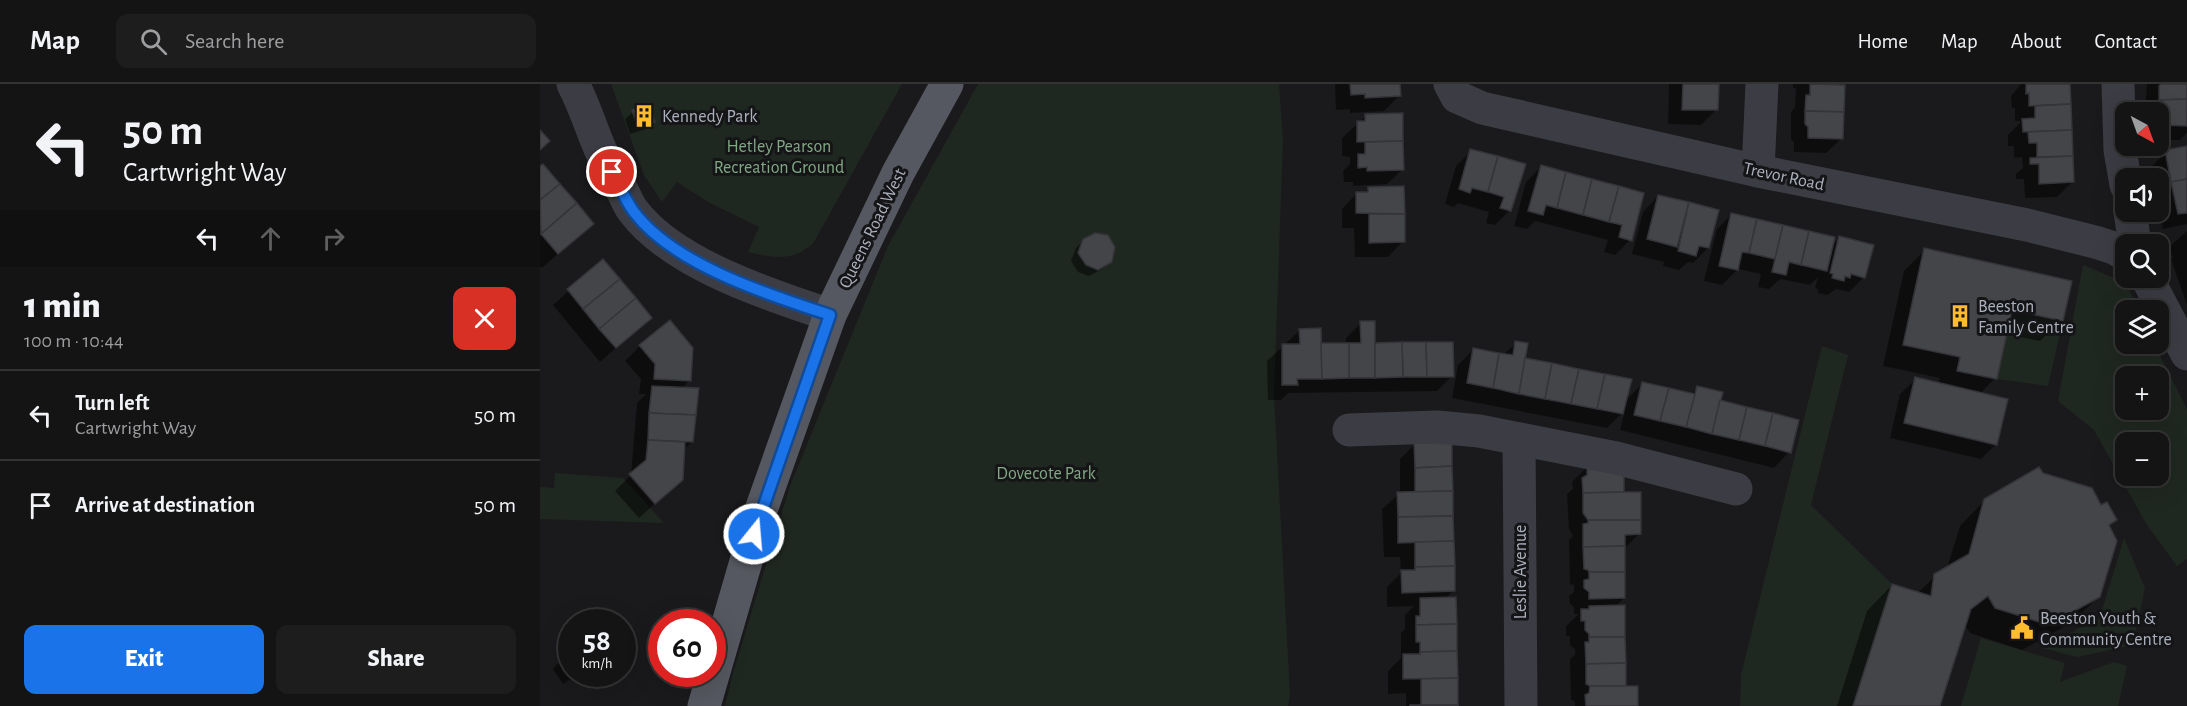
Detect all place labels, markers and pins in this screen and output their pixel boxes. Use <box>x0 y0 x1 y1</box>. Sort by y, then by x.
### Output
building icon: Kennedy Park <box>631 103 657 129</box>
place label: Kennedy Park <box>662 108 758 126</box>
pin <box>586 146 637 197</box>
place label: Beeston Family Centre <box>1978 298 2074 337</box>
building icon: Beeston Family Centre <box>1947 303 1973 329</box>
place label: Beeston Youth & Community Centre <box>2040 610 2172 649</box>
public building icon: Beeston Youth & Community Centre <box>2009 615 2035 641</box>

